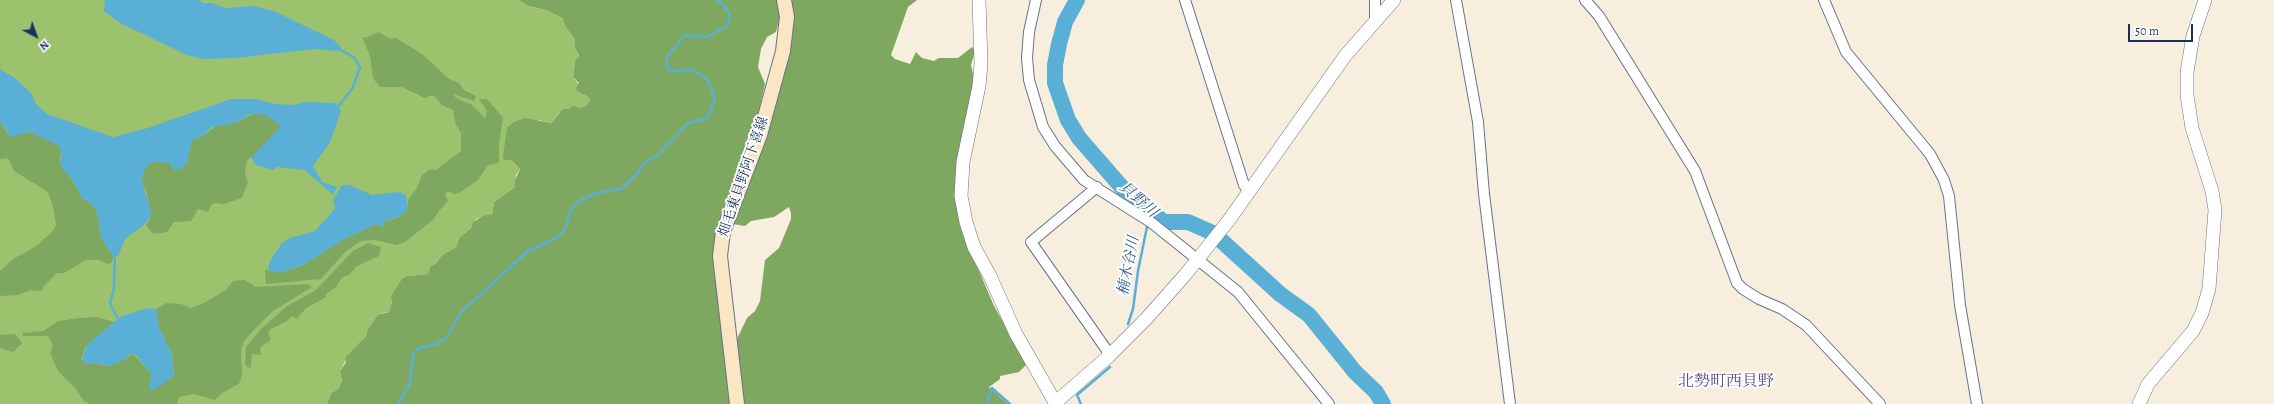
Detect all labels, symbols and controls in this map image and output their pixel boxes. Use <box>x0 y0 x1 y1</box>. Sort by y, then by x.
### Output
north arrow <box>16 16 56 56</box>
scale bar <box>2130 16 2195 42</box>
text: 50 m <box>2135 23 2159 39</box>
text: N <box>36 37 52 54</box>
street label: 畑毛東貝野阿下喜線 <box>716 115 772 239</box>
water label: 貝野川 <box>1115 178 1161 222</box>
water label: 楠木谷川 <box>1114 235 1144 297</box>
district label: 北勢町西貝野 <box>1678 372 1774 392</box>

